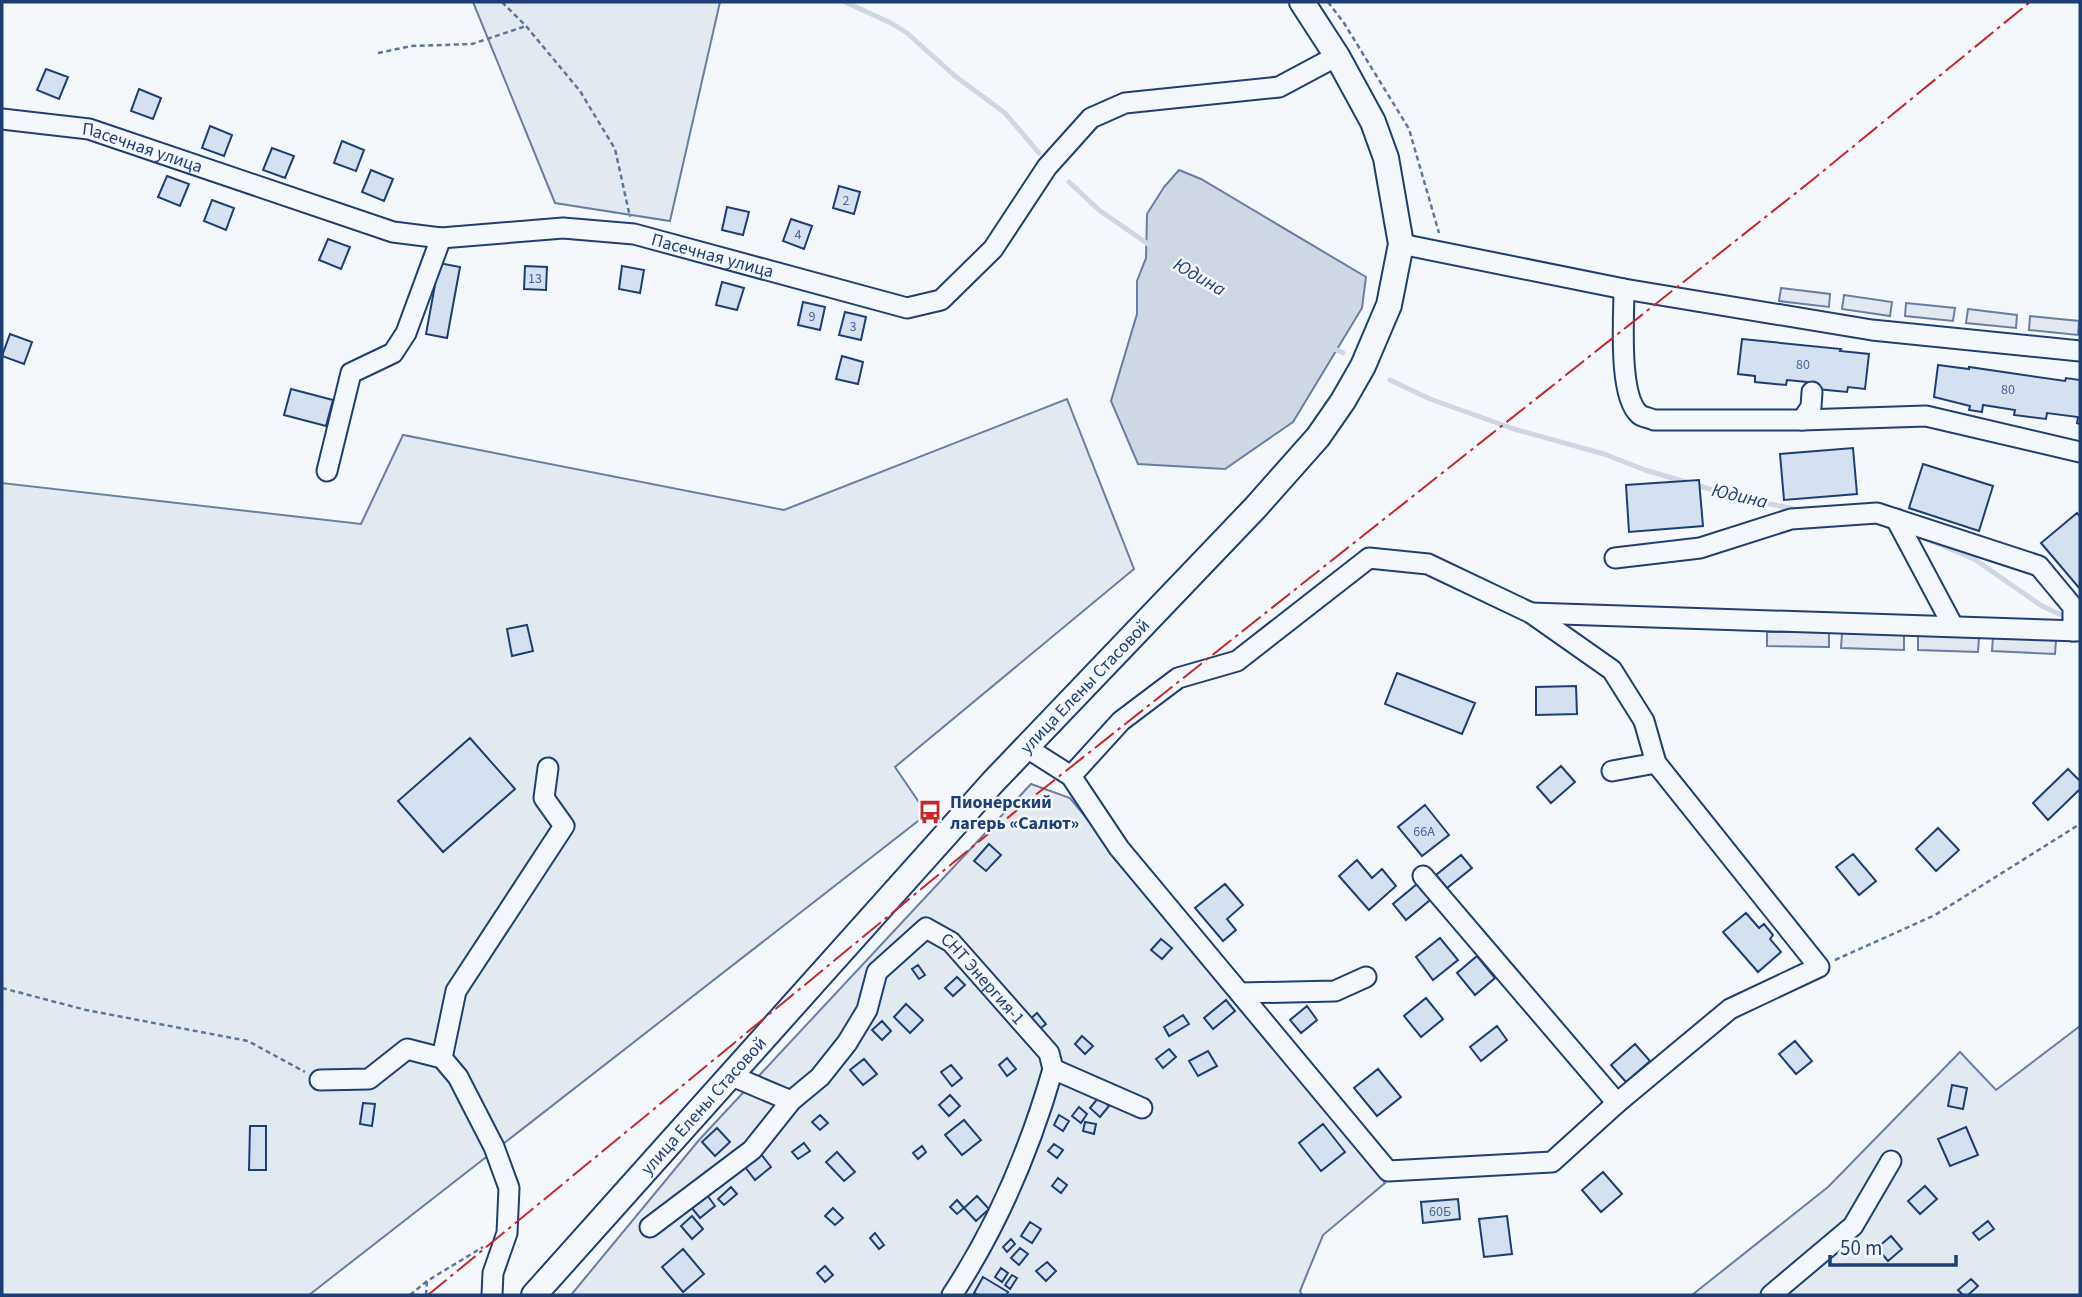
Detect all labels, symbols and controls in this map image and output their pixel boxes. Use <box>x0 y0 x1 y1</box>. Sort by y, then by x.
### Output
street label: Пасечная улица <box>81 116 206 180</box>
house number: 2 <box>843 191 850 211</box>
house number: 4 <box>795 225 802 245</box>
street label: Пасечная улица <box>648 227 777 284</box>
water label: Юдина <box>1168 251 1231 303</box>
house number: 13 <box>528 269 542 289</box>
house number: 9 <box>809 307 816 327</box>
house number: 3 <box>850 317 857 337</box>
house number: 80 <box>1796 355 1810 375</box>
house number: 80 <box>2001 380 2015 400</box>
water label: Юдина <box>1709 477 1770 516</box>
street label: улица Елены Стасовой <box>1014 613 1156 760</box>
place label: Пионерский лагерь «Салют» <box>950 790 1079 836</box>
bus stop icon: Пионерский лагерь «Салют» <box>916 798 944 826</box>
house number: 66А <box>1413 822 1435 842</box>
street label: СНТ Энергия-1 <box>936 927 1030 1030</box>
street label: улица Елены Стасовой <box>635 1031 772 1181</box>
house number: 60Б <box>1429 1202 1451 1222</box>
scale bar <box>1830 1224 1956 1268</box>
text: 50 m <box>1840 1233 1882 1263</box>

